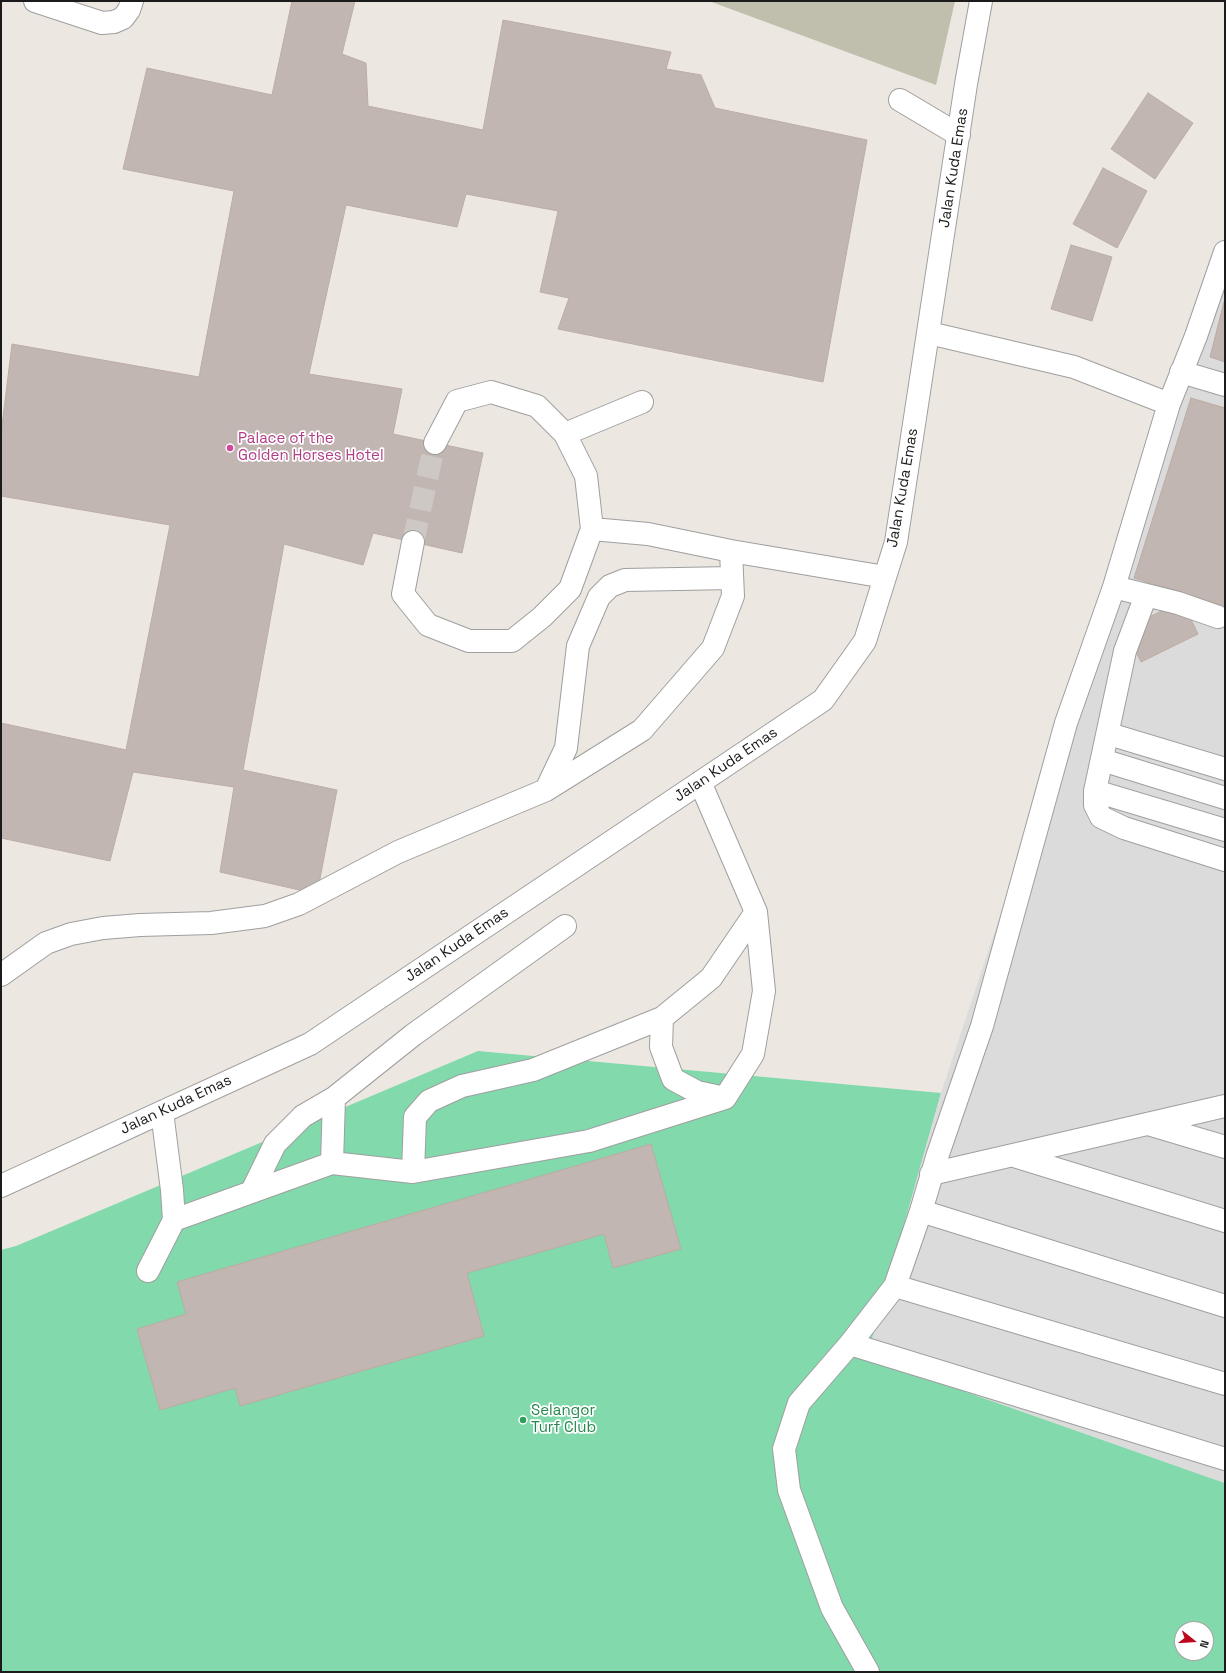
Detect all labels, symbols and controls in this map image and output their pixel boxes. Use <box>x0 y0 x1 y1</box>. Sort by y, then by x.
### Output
street label: Jalan Kuda Emas <box>936 107 972 229</box>
street label: Jalan Kuda Emas <box>884 427 922 549</box>
place label: Palace of the Golden Horses Hotel <box>238 430 384 465</box>
marker: Palace of the Golden Horses Hotel <box>225 443 235 453</box>
street label: Jalan Kuda Emas <box>671 724 781 806</box>
street label: Jalan Kuda Emas <box>402 904 512 986</box>
street label: Jalan Kuda Emas <box>118 1071 234 1139</box>
place label: Selangor Turf Club <box>531 1402 596 1437</box>
marker: Selangor Turf Club <box>518 1415 528 1425</box>
north arrow <box>1174 1621 1214 1661</box>
text: N <box>1197 1639 1212 1650</box>

